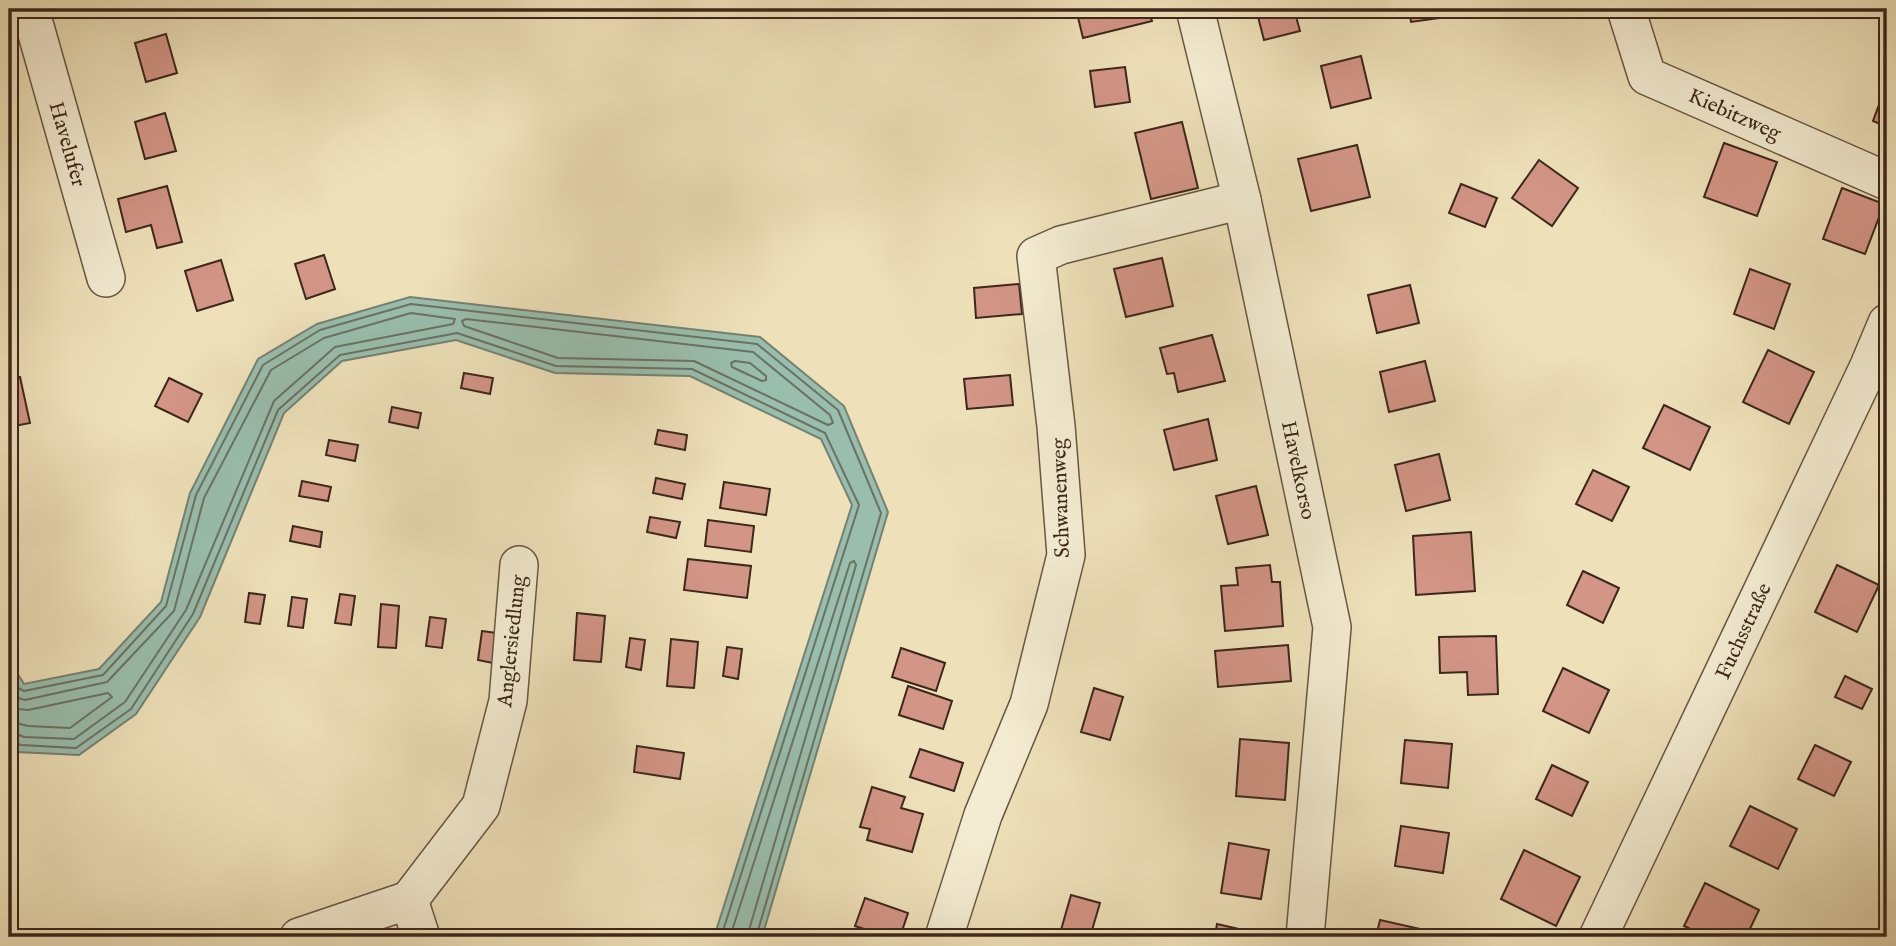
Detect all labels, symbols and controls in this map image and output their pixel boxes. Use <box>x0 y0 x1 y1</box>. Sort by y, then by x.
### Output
street label: Kiebitzweg <box>1684 83 1786 148</box>
street label: Havelufer <box>42 99 92 190</box>
street label: Havelkorso <box>1274 418 1321 522</box>
street label: Schwanenweg <box>1046 437 1077 558</box>
street label: Anglersiedlung <box>492 573 533 710</box>
street label: Fuchsstraße <box>1710 579 1779 684</box>

